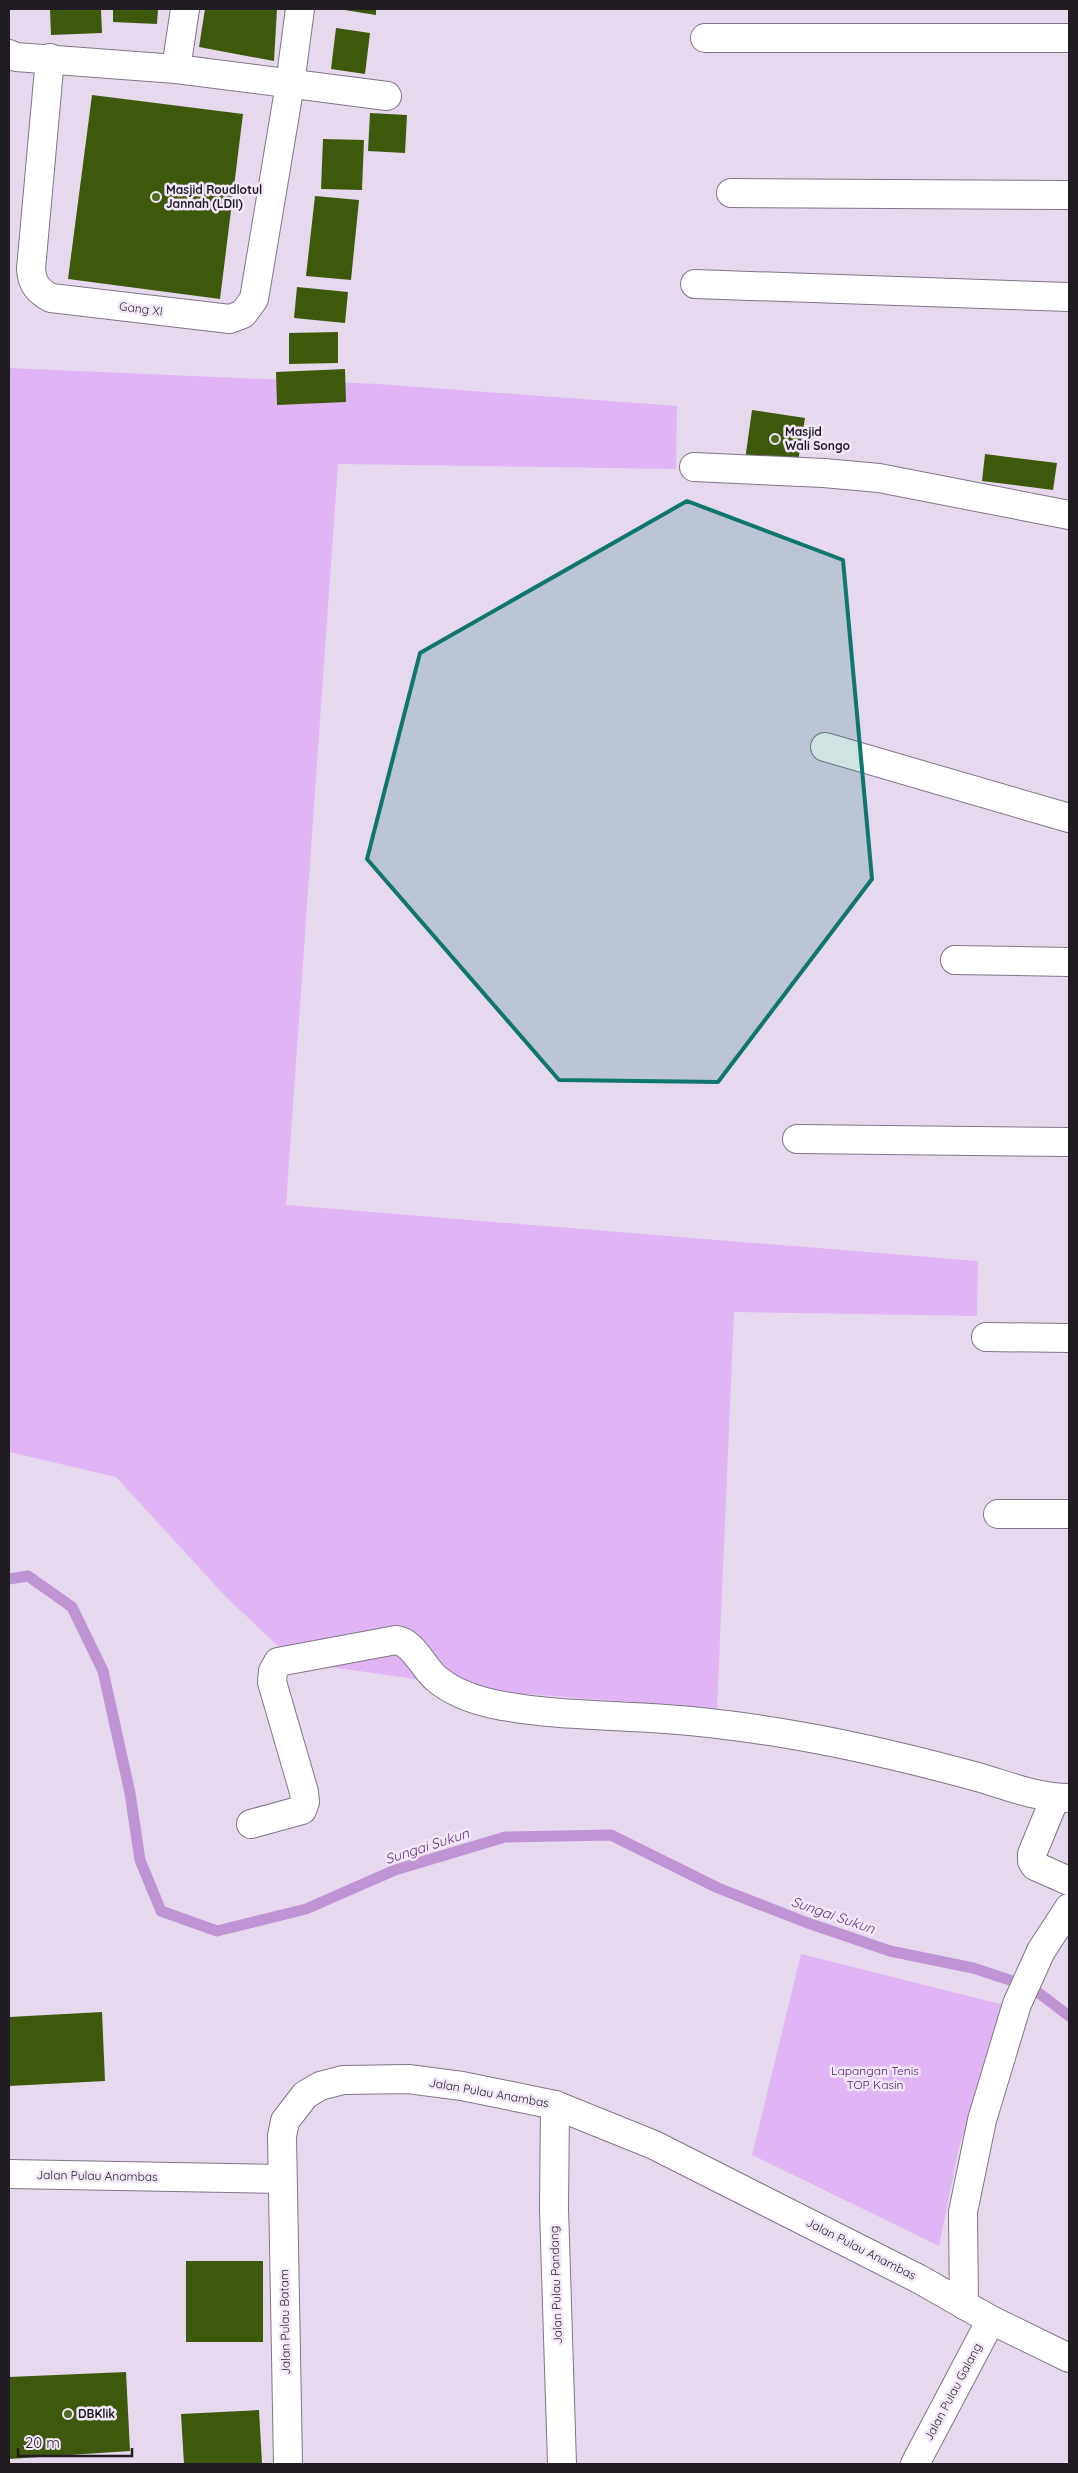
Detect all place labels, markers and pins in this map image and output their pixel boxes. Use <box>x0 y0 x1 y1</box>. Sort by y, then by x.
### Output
place label: Masjid Roudlotul Jannah (LDII) <box>166 182 262 211</box>
marker: Masjid Roudlotul Jannah (LDII) <box>150 191 162 203</box>
place label: Masjid Wali Songo <box>785 424 850 453</box>
marker: Masjid Wali Songo <box>769 433 781 445</box>
place label: DBKlik <box>78 2406 115 2421</box>
marker: DBKlik <box>62 2408 74 2420</box>

